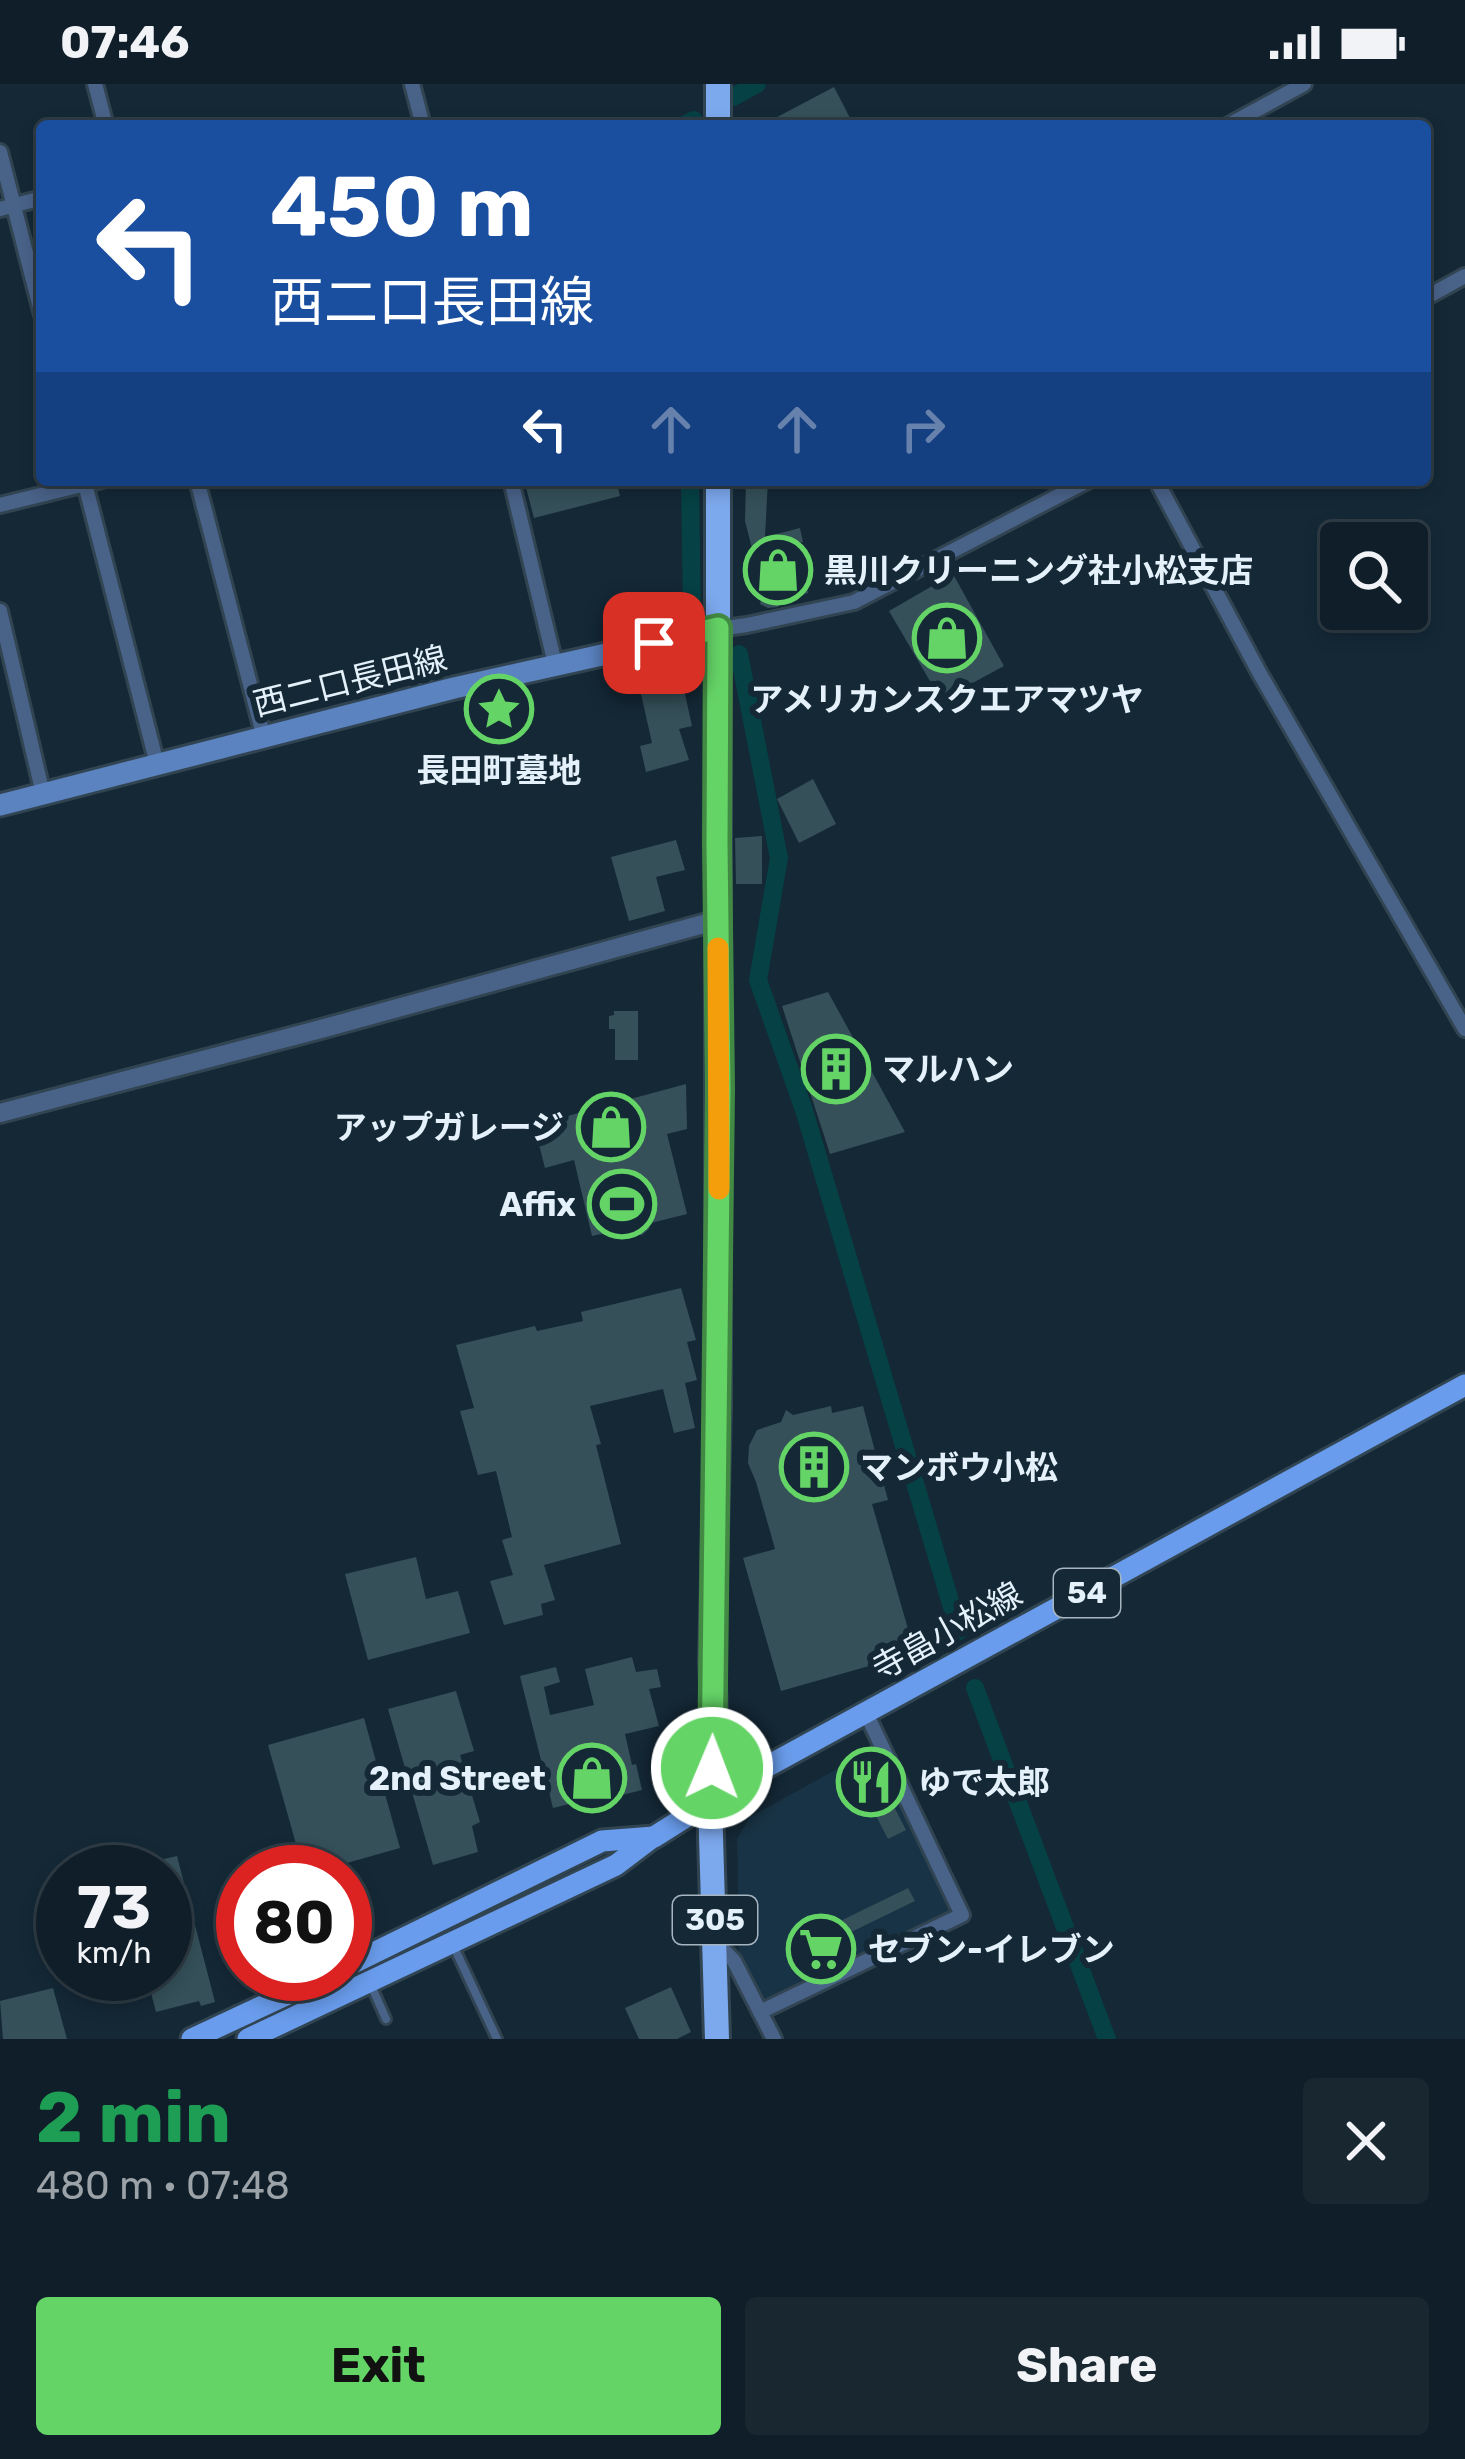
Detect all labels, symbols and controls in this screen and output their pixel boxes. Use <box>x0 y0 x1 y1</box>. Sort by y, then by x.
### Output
text: 07:46 <box>60 16 190 69</box>
text: 450 m <box>270 157 534 257</box>
icon: left <box>72 168 228 324</box>
text: 西二口長田線 <box>270 271 594 335</box>
icon: left <box>512 396 578 462</box>
icon: ahead <box>638 396 704 462</box>
icon: ahead <box>764 396 830 462</box>
icon: right <box>890 396 956 462</box>
map controls <box>1320 522 1428 630</box>
button: search <box>1320 522 1428 630</box>
shop icon: 黒川クリーニング社小松支店 <box>743 535 813 605</box>
place label: 黒川クリーニング社小松支店 <box>824 551 1253 590</box>
pin <box>603 592 705 694</box>
shop icon: アメリカンスクエアマツヤ <box>912 603 982 673</box>
icon: arrive <box>621 610 687 676</box>
street label: 西二口長田線 <box>249 638 451 724</box>
place icon: 長田町墓地 <box>464 674 534 744</box>
place label: アメリカンスクエアマツヤ <box>750 680 1144 719</box>
place label: 長田町墓地 <box>417 751 582 790</box>
building icon: マルハン <box>801 1034 871 1104</box>
place label: マルハン <box>882 1050 1014 1089</box>
shop icon: アップガレージ <box>576 1092 646 1162</box>
place label: アップガレージ <box>334 1108 564 1147</box>
sports icon: Affix <box>587 1169 657 1239</box>
place label: Affix <box>499 1185 576 1224</box>
building icon: マンボウ小松 <box>779 1432 849 1502</box>
place label: マンボウ小松 <box>860 1448 1058 1487</box>
road number: 54 <box>1054 1569 1120 1617</box>
street label: 寺畠小松線 <box>865 1574 1029 1688</box>
position arrow <box>649 1705 775 1831</box>
shop icon: 2nd Street <box>557 1743 627 1813</box>
restaurant icon: ゆで太郎 <box>836 1747 906 1817</box>
place label: 2nd Street <box>369 1759 546 1798</box>
place label: ゆで太郎 <box>918 1763 1050 1802</box>
speed limit sign: 80 <box>216 1845 372 2001</box>
text: 73 <box>77 1872 151 1943</box>
road number: 305 <box>673 1896 757 1944</box>
supermarket icon: セブン-イレブン <box>786 1914 856 1984</box>
place label: セブン-イレブン <box>868 1930 1115 1969</box>
text: km/h <box>77 1935 151 1971</box>
text: 2 min <box>36 2075 231 2160</box>
button: close <box>1303 2078 1429 2204</box>
text: 480 m · 07:48 <box>36 2163 290 2209</box>
button: Exit <box>36 2297 721 2435</box>
button: Share <box>745 2297 1429 2435</box>

